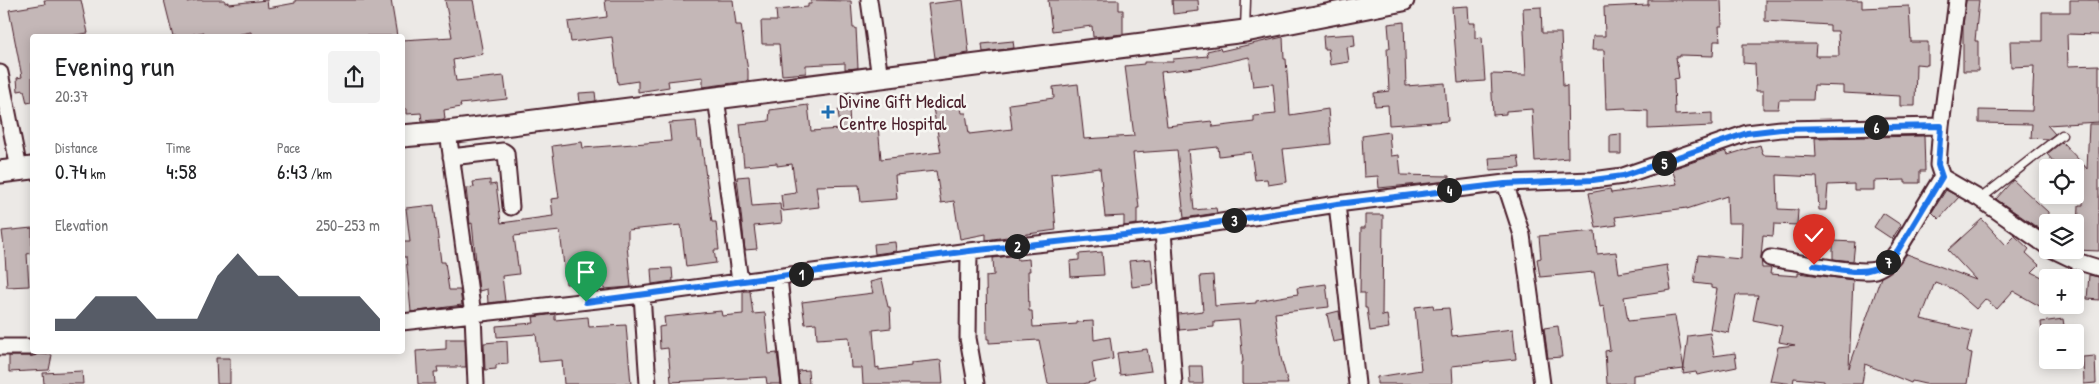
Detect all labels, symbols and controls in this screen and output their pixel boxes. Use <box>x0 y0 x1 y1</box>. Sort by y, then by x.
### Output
text: Evening run <box>55 47 175 85</box>
button: share <box>328 51 380 103</box>
text: 20:37 <box>55 85 88 107</box>
place label: Divine Gift Medical Centre Hospital <box>839 88 967 136</box>
marker: Divine Gift Medical Centre Hospital <box>821 105 835 119</box>
pin: 6 <box>1864 114 1888 140</box>
text: 6 <box>1874 118 1879 137</box>
text: Distance <box>55 138 98 157</box>
text: Time <box>166 138 191 157</box>
text: Pace <box>277 138 300 157</box>
pin: 5 <box>1652 150 1676 176</box>
text: 5 <box>1662 154 1667 173</box>
text: 0.74 <box>55 157 87 186</box>
text: 4:58 <box>166 157 197 186</box>
text: 6:43 <box>277 157 308 186</box>
map controls <box>2039 159 2084 369</box>
button: locate <box>2039 159 2084 204</box>
text: km <box>87 164 106 183</box>
text: /km <box>308 164 332 183</box>
pin: 4 <box>1436 178 1462 202</box>
text: 4 <box>1447 181 1452 200</box>
pin: 3 <box>1222 208 1246 232</box>
text: 3 <box>1231 211 1238 230</box>
text: Elevation <box>55 214 108 236</box>
text: 250–253 m <box>316 214 380 236</box>
pin <box>1793 214 1835 265</box>
button: layers <box>2039 214 2084 259</box>
icon: check <box>1800 221 1828 249</box>
pin: 2 <box>1004 234 1030 258</box>
text: 2 <box>1014 237 1021 256</box>
pin: 7 <box>1876 250 1900 274</box>
pin <box>565 251 607 302</box>
text: 7 <box>1885 253 1892 272</box>
icon: arrive <box>572 258 600 286</box>
pin: 1 <box>788 262 814 286</box>
text: 1 <box>799 265 804 284</box>
button: + <box>2039 269 2084 314</box>
button: − <box>2039 324 2084 369</box>

